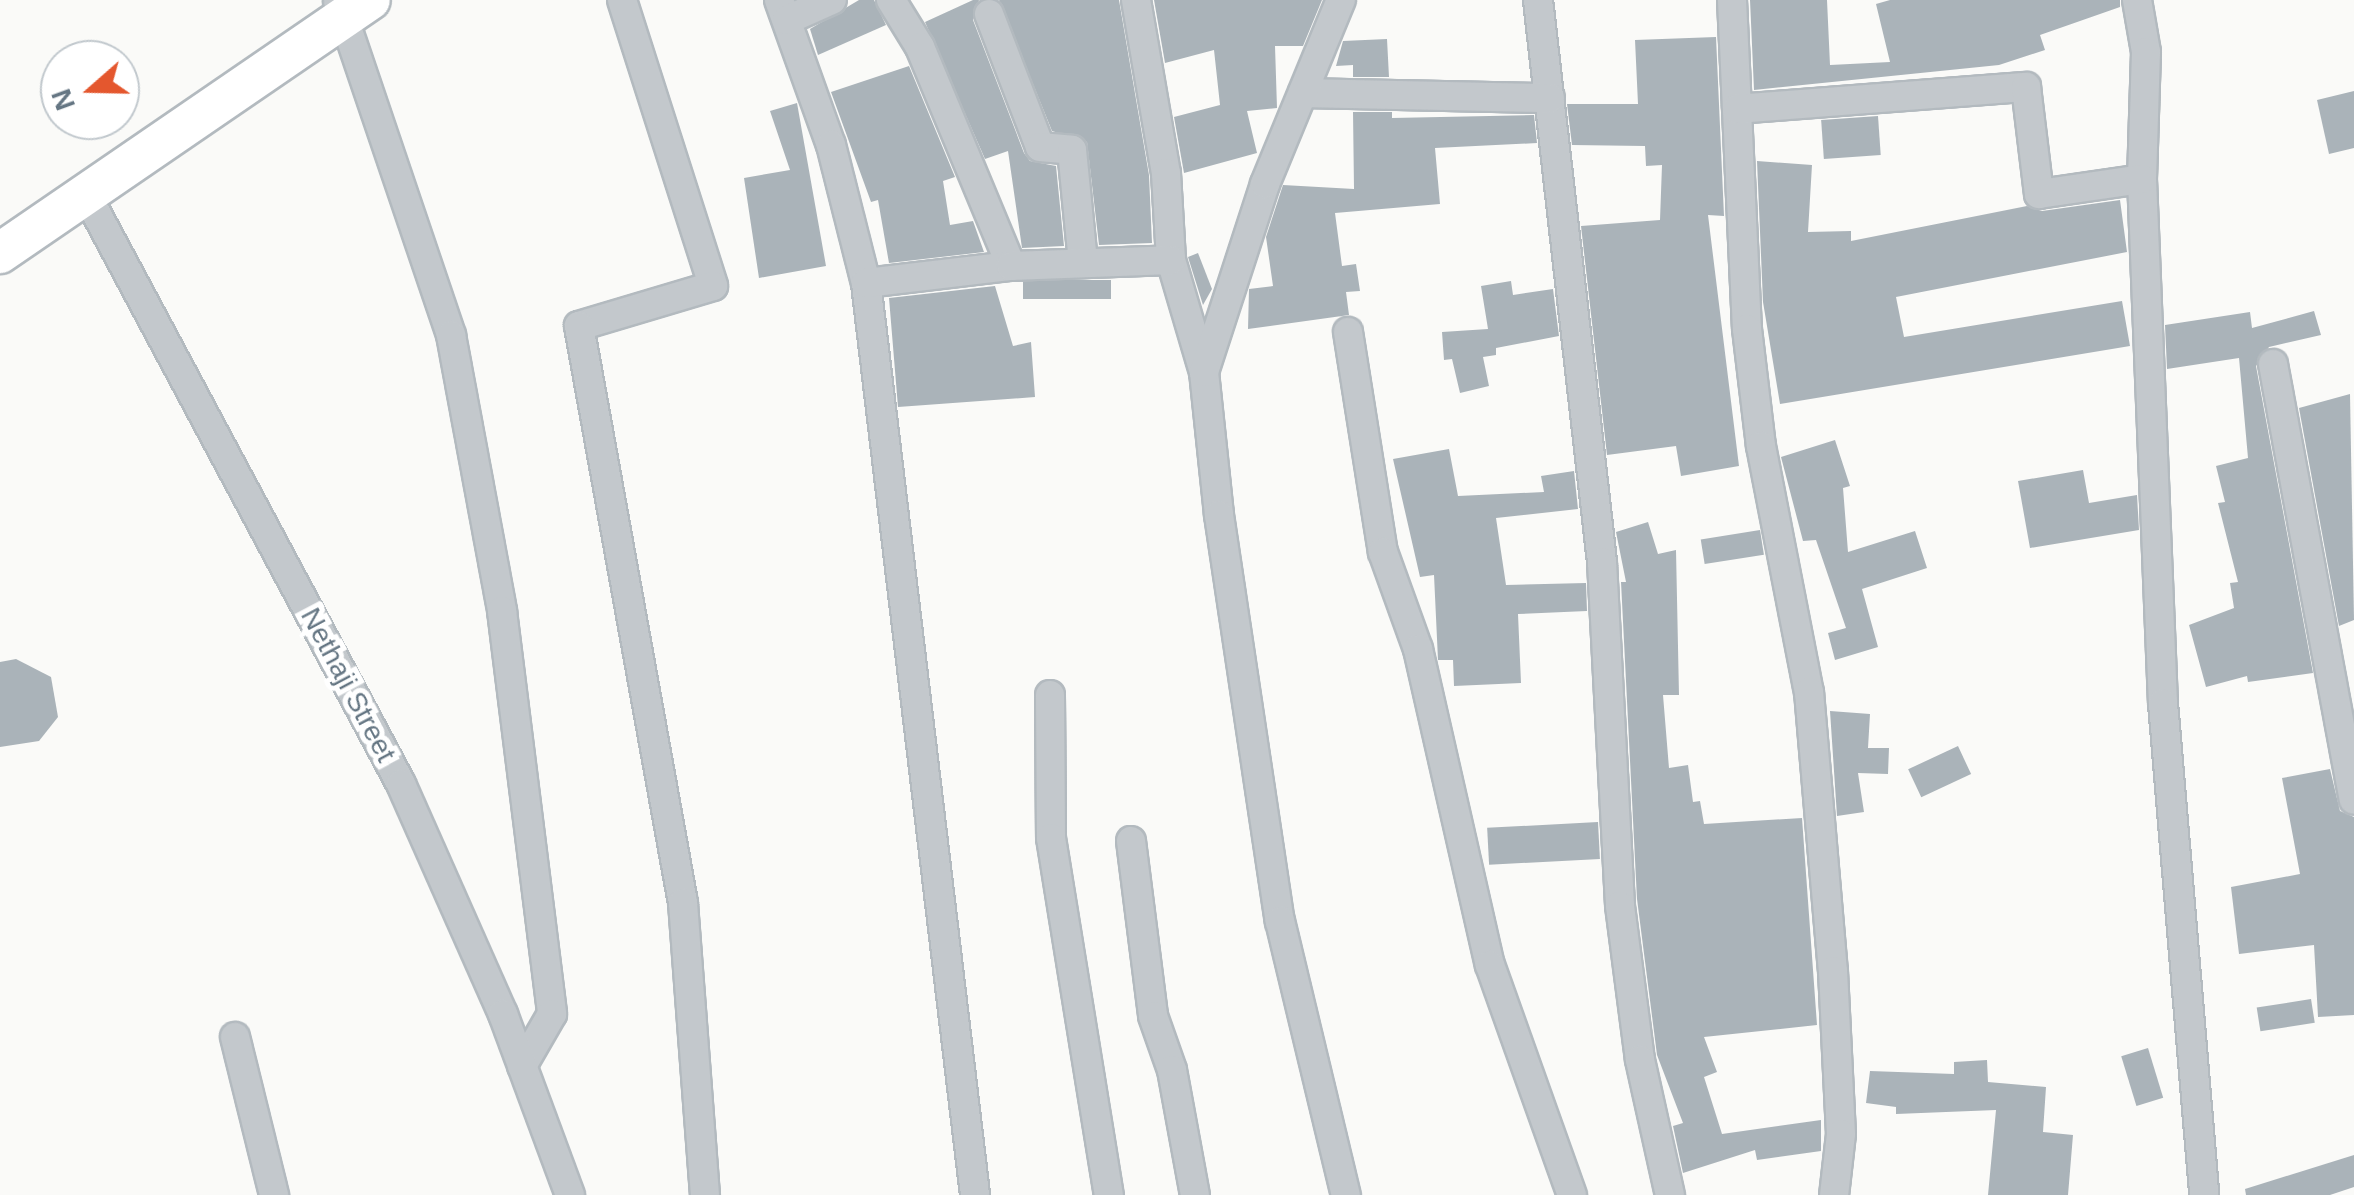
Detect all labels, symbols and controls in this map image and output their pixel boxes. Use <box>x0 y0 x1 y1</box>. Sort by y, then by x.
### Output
north arrow <box>40 40 140 140</box>
text: N <box>45 85 81 115</box>
street label: Nethaji Street <box>293 602 403 768</box>

